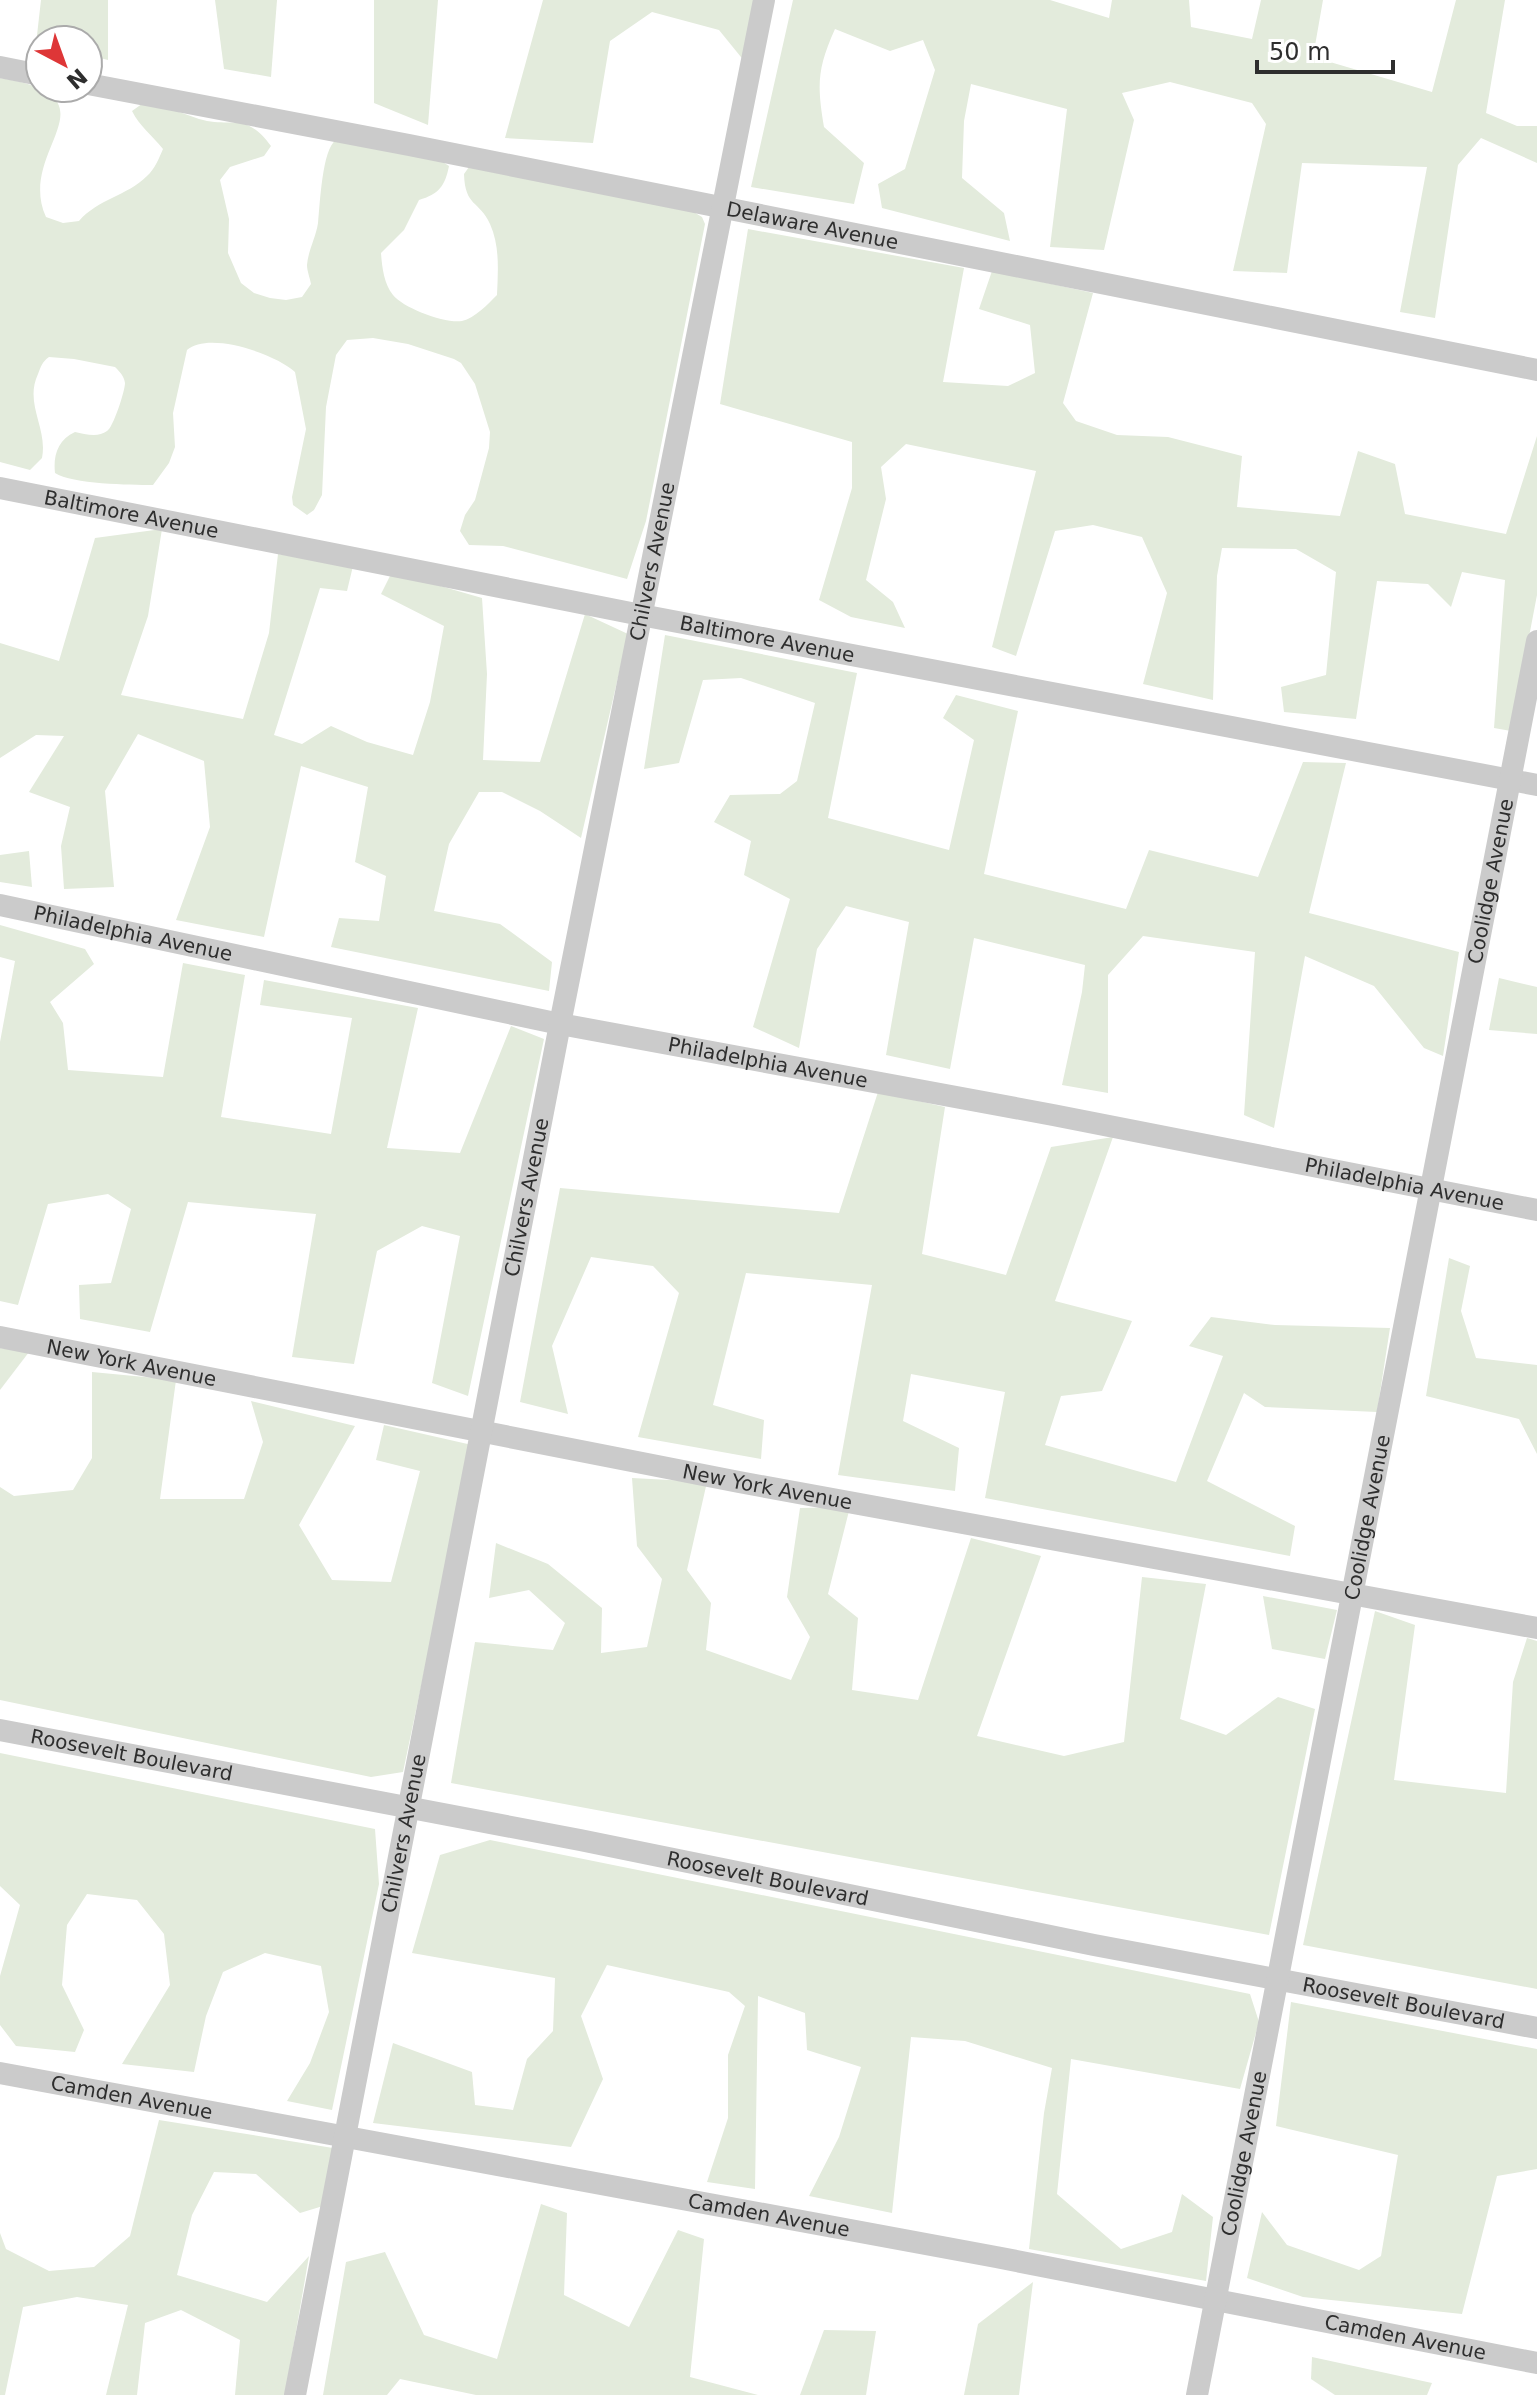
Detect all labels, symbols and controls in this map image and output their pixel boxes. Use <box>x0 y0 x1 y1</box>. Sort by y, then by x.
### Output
north arrow <box>24 24 104 104</box>
scale bar <box>1257 24 1393 74</box>
text: 50 m <box>1269 38 1331 66</box>
text: N <box>62 63 92 94</box>
street label: Delaware Avenue <box>724 197 900 254</box>
street label: Chilvers Avenue <box>625 480 680 643</box>
street label: Baltimore Avenue <box>42 485 221 543</box>
street label: Baltimore Avenue <box>678 611 857 667</box>
street label: Coolidge Avenue <box>1463 796 1518 966</box>
street label: Philadelphia Avenue <box>31 900 235 966</box>
street label: Philadelphia Avenue <box>666 1032 870 1093</box>
street label: Chilvers Avenue <box>499 1116 554 1279</box>
street label: Philadelphia Avenue <box>1303 1153 1506 1215</box>
street label: New York Avenue <box>45 1334 218 1391</box>
street label: Coolidge Avenue <box>1339 1433 1395 1602</box>
street label: New York Avenue <box>680 1459 854 1515</box>
street label: Roosevelt Boulevard <box>29 1724 235 1786</box>
street label: Chilvers Avenue <box>376 1752 431 1915</box>
street label: Roosevelt Boulevard <box>665 1846 871 1911</box>
street label: Roosevelt Boulevard <box>1301 1972 1507 2034</box>
street label: Coolidge Avenue <box>1216 2069 1272 2238</box>
street label: Camden Avenue <box>49 2071 215 2124</box>
street label: Camden Avenue <box>686 2188 852 2242</box>
street label: Camden Avenue <box>1323 2310 1488 2365</box>

